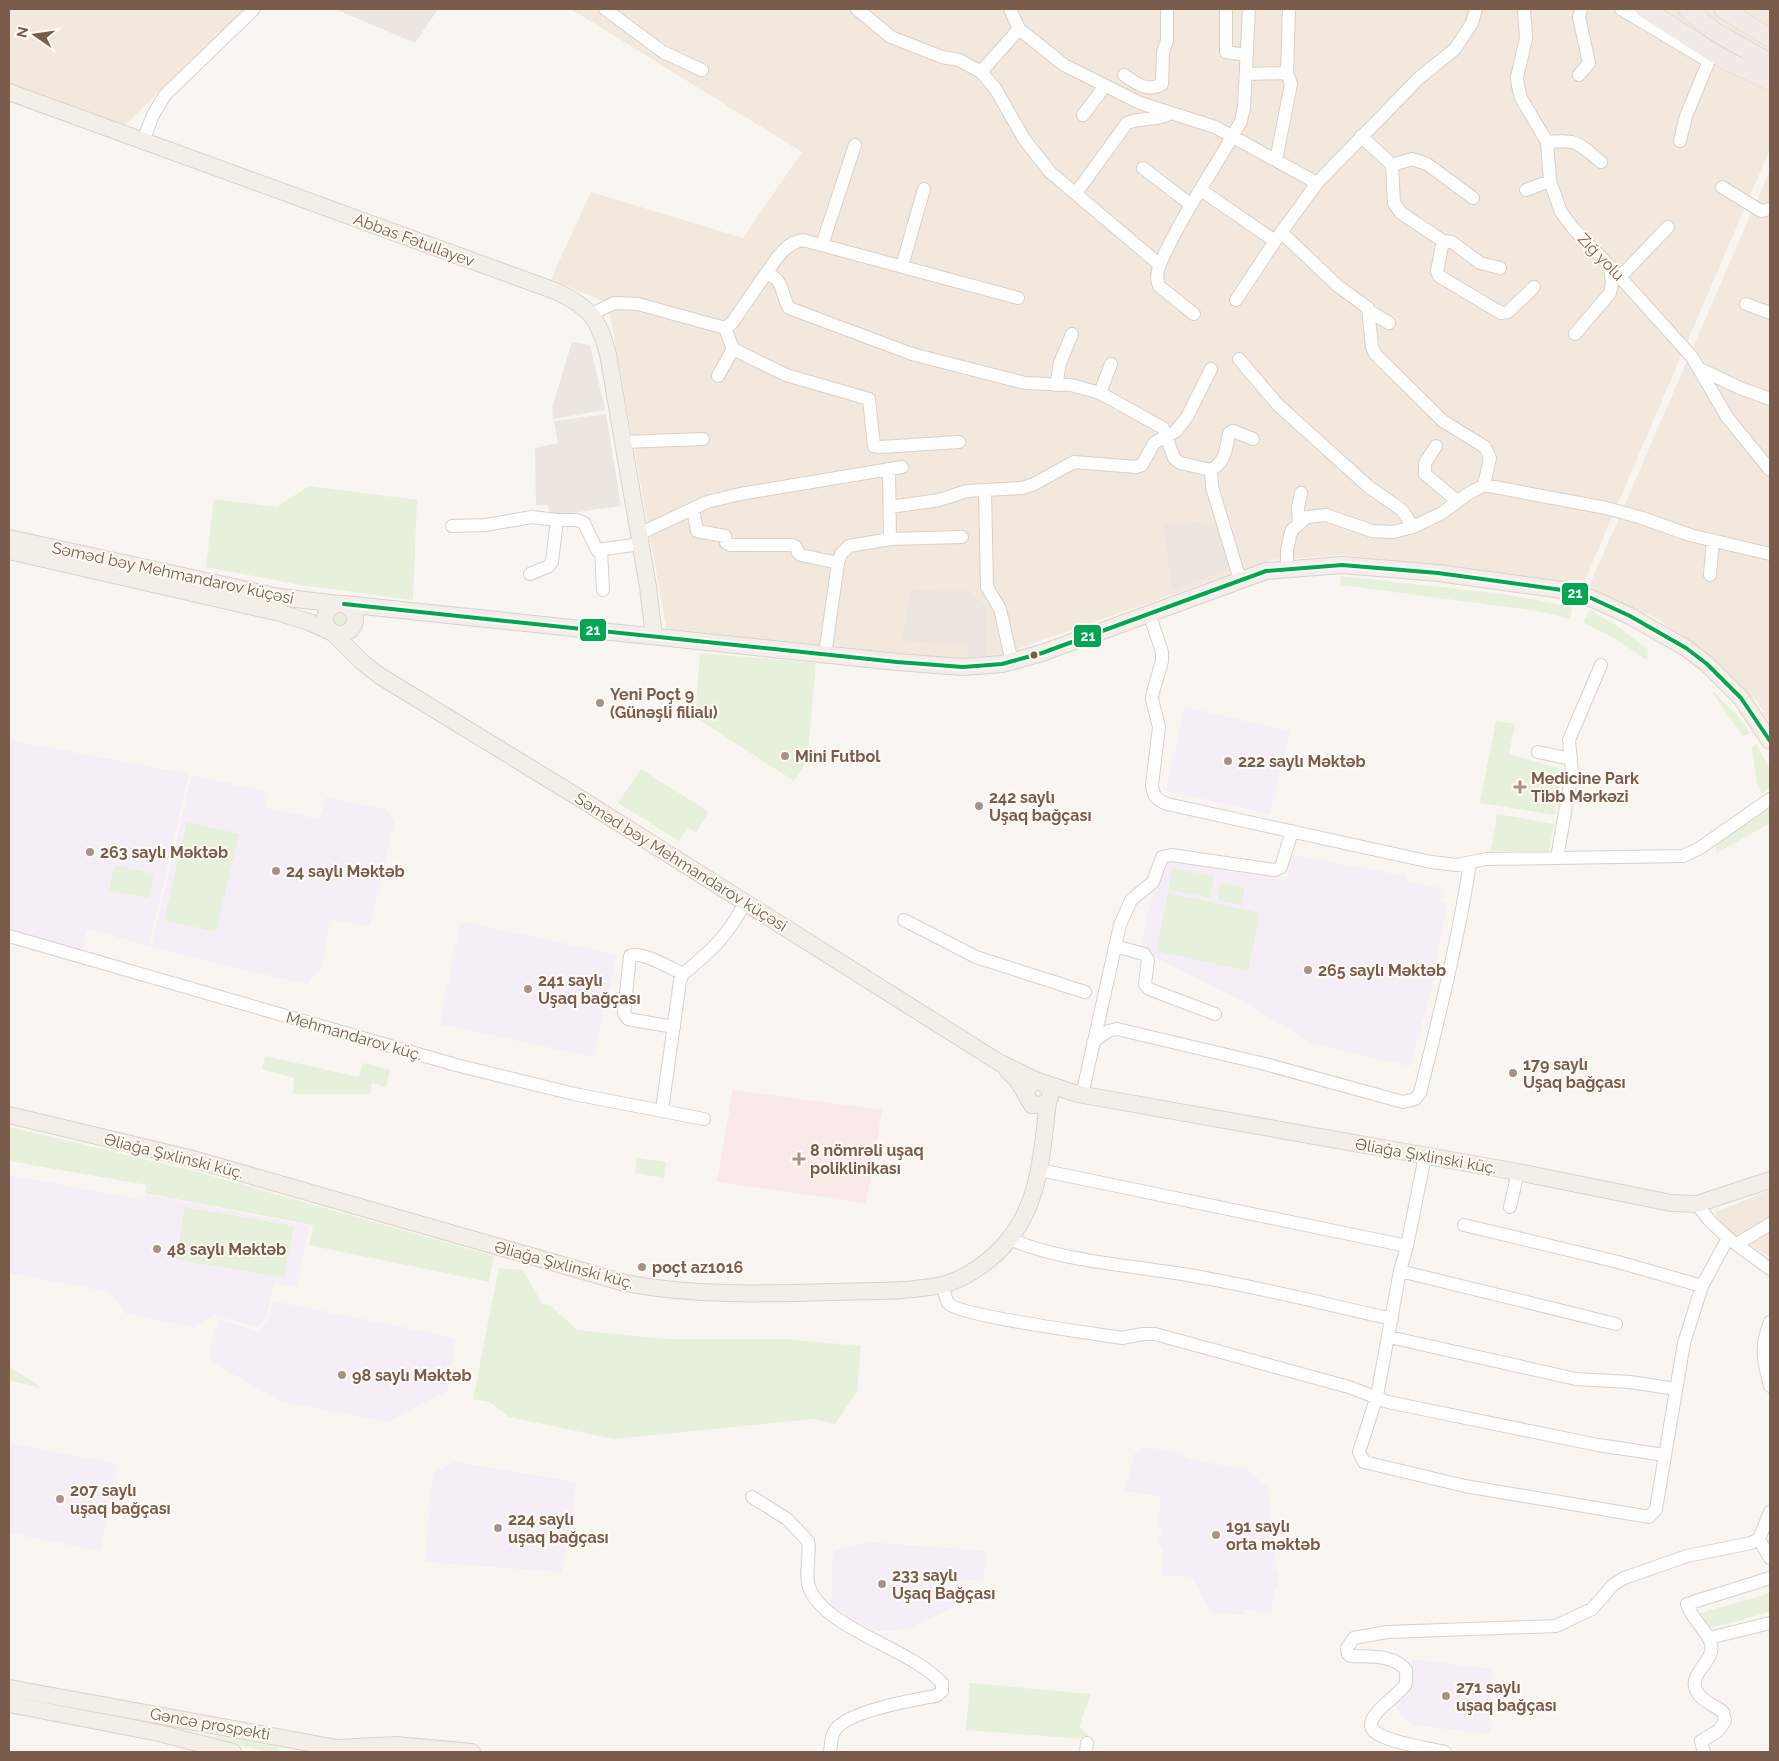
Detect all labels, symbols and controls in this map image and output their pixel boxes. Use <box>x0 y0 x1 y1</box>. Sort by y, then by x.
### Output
north arrow <box>10 10 60 60</box>
text: N <box>13 25 31 39</box>
street label: Abbas Fətullayev <box>351 209 477 271</box>
street label: Zığ yolu <box>1574 229 1628 285</box>
street label: Səməd bəy Mehmandarov küçəsi <box>50 538 296 608</box>
line badge: 21 <box>1561 582 1589 606</box>
text: 21 <box>1568 585 1582 601</box>
line badge: 21 <box>579 618 607 642</box>
text: 21 <box>586 622 600 638</box>
line badge: 21 <box>1073 624 1102 648</box>
text: 21 <box>1081 628 1095 644</box>
unlabelled marker <box>1029 650 1039 660</box>
place label: Yeni Poçt 9 (Günəşli filialı) <box>610 685 718 722</box>
marker: Yeni Poçt 9 (Günəşli filialı) <box>594 697 606 709</box>
place label: Mini Futbol <box>795 747 881 766</box>
marker: Mini Futbol <box>779 750 791 762</box>
place label: 222 saylı Məktəb <box>1238 752 1366 771</box>
marker: 222 saylı Məktəb <box>1222 755 1234 767</box>
place label: Medicine Park Tibb Mərkəzi <box>1531 769 1639 806</box>
marker: Medicine Park Tibb Mərkəzi <box>1513 780 1527 794</box>
place label: 242 saylı Uşaq bağçası <box>989 788 1092 825</box>
street label: Səməd bəy Mehmandarov küçəsi <box>571 789 791 935</box>
marker: 242 saylı Uşaq bağçası <box>973 800 985 812</box>
place label: 263 saylı Məktəb <box>100 843 228 862</box>
marker: 263 saylı Məktəb <box>84 846 96 858</box>
place label: 24 saylı Məktəb <box>286 862 405 881</box>
marker: 24 saylı Məktəb <box>270 865 282 877</box>
place label: 265 saylı Məktəb <box>1318 961 1446 980</box>
marker: 265 saylı Məktəb <box>1302 964 1314 976</box>
place label: 241 saylı Uşaq bağçası <box>538 971 641 1008</box>
marker: 241 saylı Uşaq bağçası <box>522 983 534 995</box>
street label: Mehmandarov küç. <box>284 1007 424 1065</box>
place label: 179 saylı Uşaq bağçası <box>1523 1055 1626 1092</box>
marker: 179 saylı Uşaq bağçası <box>1507 1067 1519 1079</box>
street label: Əliağa Şıxlinski küç. <box>102 1129 246 1183</box>
street label: Əliağa Şıxlinski küç. <box>1354 1134 1498 1178</box>
place label: 8 nömrəli uşaq poliklinikası <box>810 1141 924 1178</box>
marker: 8 nömrəli uşaq poliklinikası <box>792 1152 806 1166</box>
street label: Əliağa Şıxlinski küç. <box>492 1237 636 1293</box>
place label: 48 saylı Məktəb <box>167 1240 286 1259</box>
marker: 48 saylı Məktəb <box>151 1243 163 1255</box>
place label: poçt az1016 <box>652 1258 744 1277</box>
marker: poçt az1016 <box>636 1261 648 1273</box>
place label: 98 saylı Məktəb <box>352 1366 472 1385</box>
marker: 98 saylı Məktəb <box>336 1369 348 1381</box>
place label: 207 saylı uşaq bağçası <box>70 1481 171 1518</box>
marker: 207 saylı uşaq bağçası <box>54 1493 66 1505</box>
place label: 224 saylı uşaq bağçası <box>508 1510 609 1547</box>
place label: 191 saylı orta məktəb <box>1226 1517 1320 1554</box>
marker: 224 saylı uşaq bağçası <box>492 1522 504 1534</box>
marker: 191 saylı orta məktəb <box>1210 1529 1222 1541</box>
place label: 233 saylı Uşaq Bağçası <box>892 1566 995 1603</box>
marker: 233 saylı Uşaq Bağçası <box>876 1578 888 1590</box>
place label: 271 saylı uşaq bağçası <box>1456 1678 1557 1715</box>
marker: 271 saylı uşaq bağçası <box>1440 1690 1452 1702</box>
street label: Gəncə prospekti <box>149 1704 271 1744</box>

